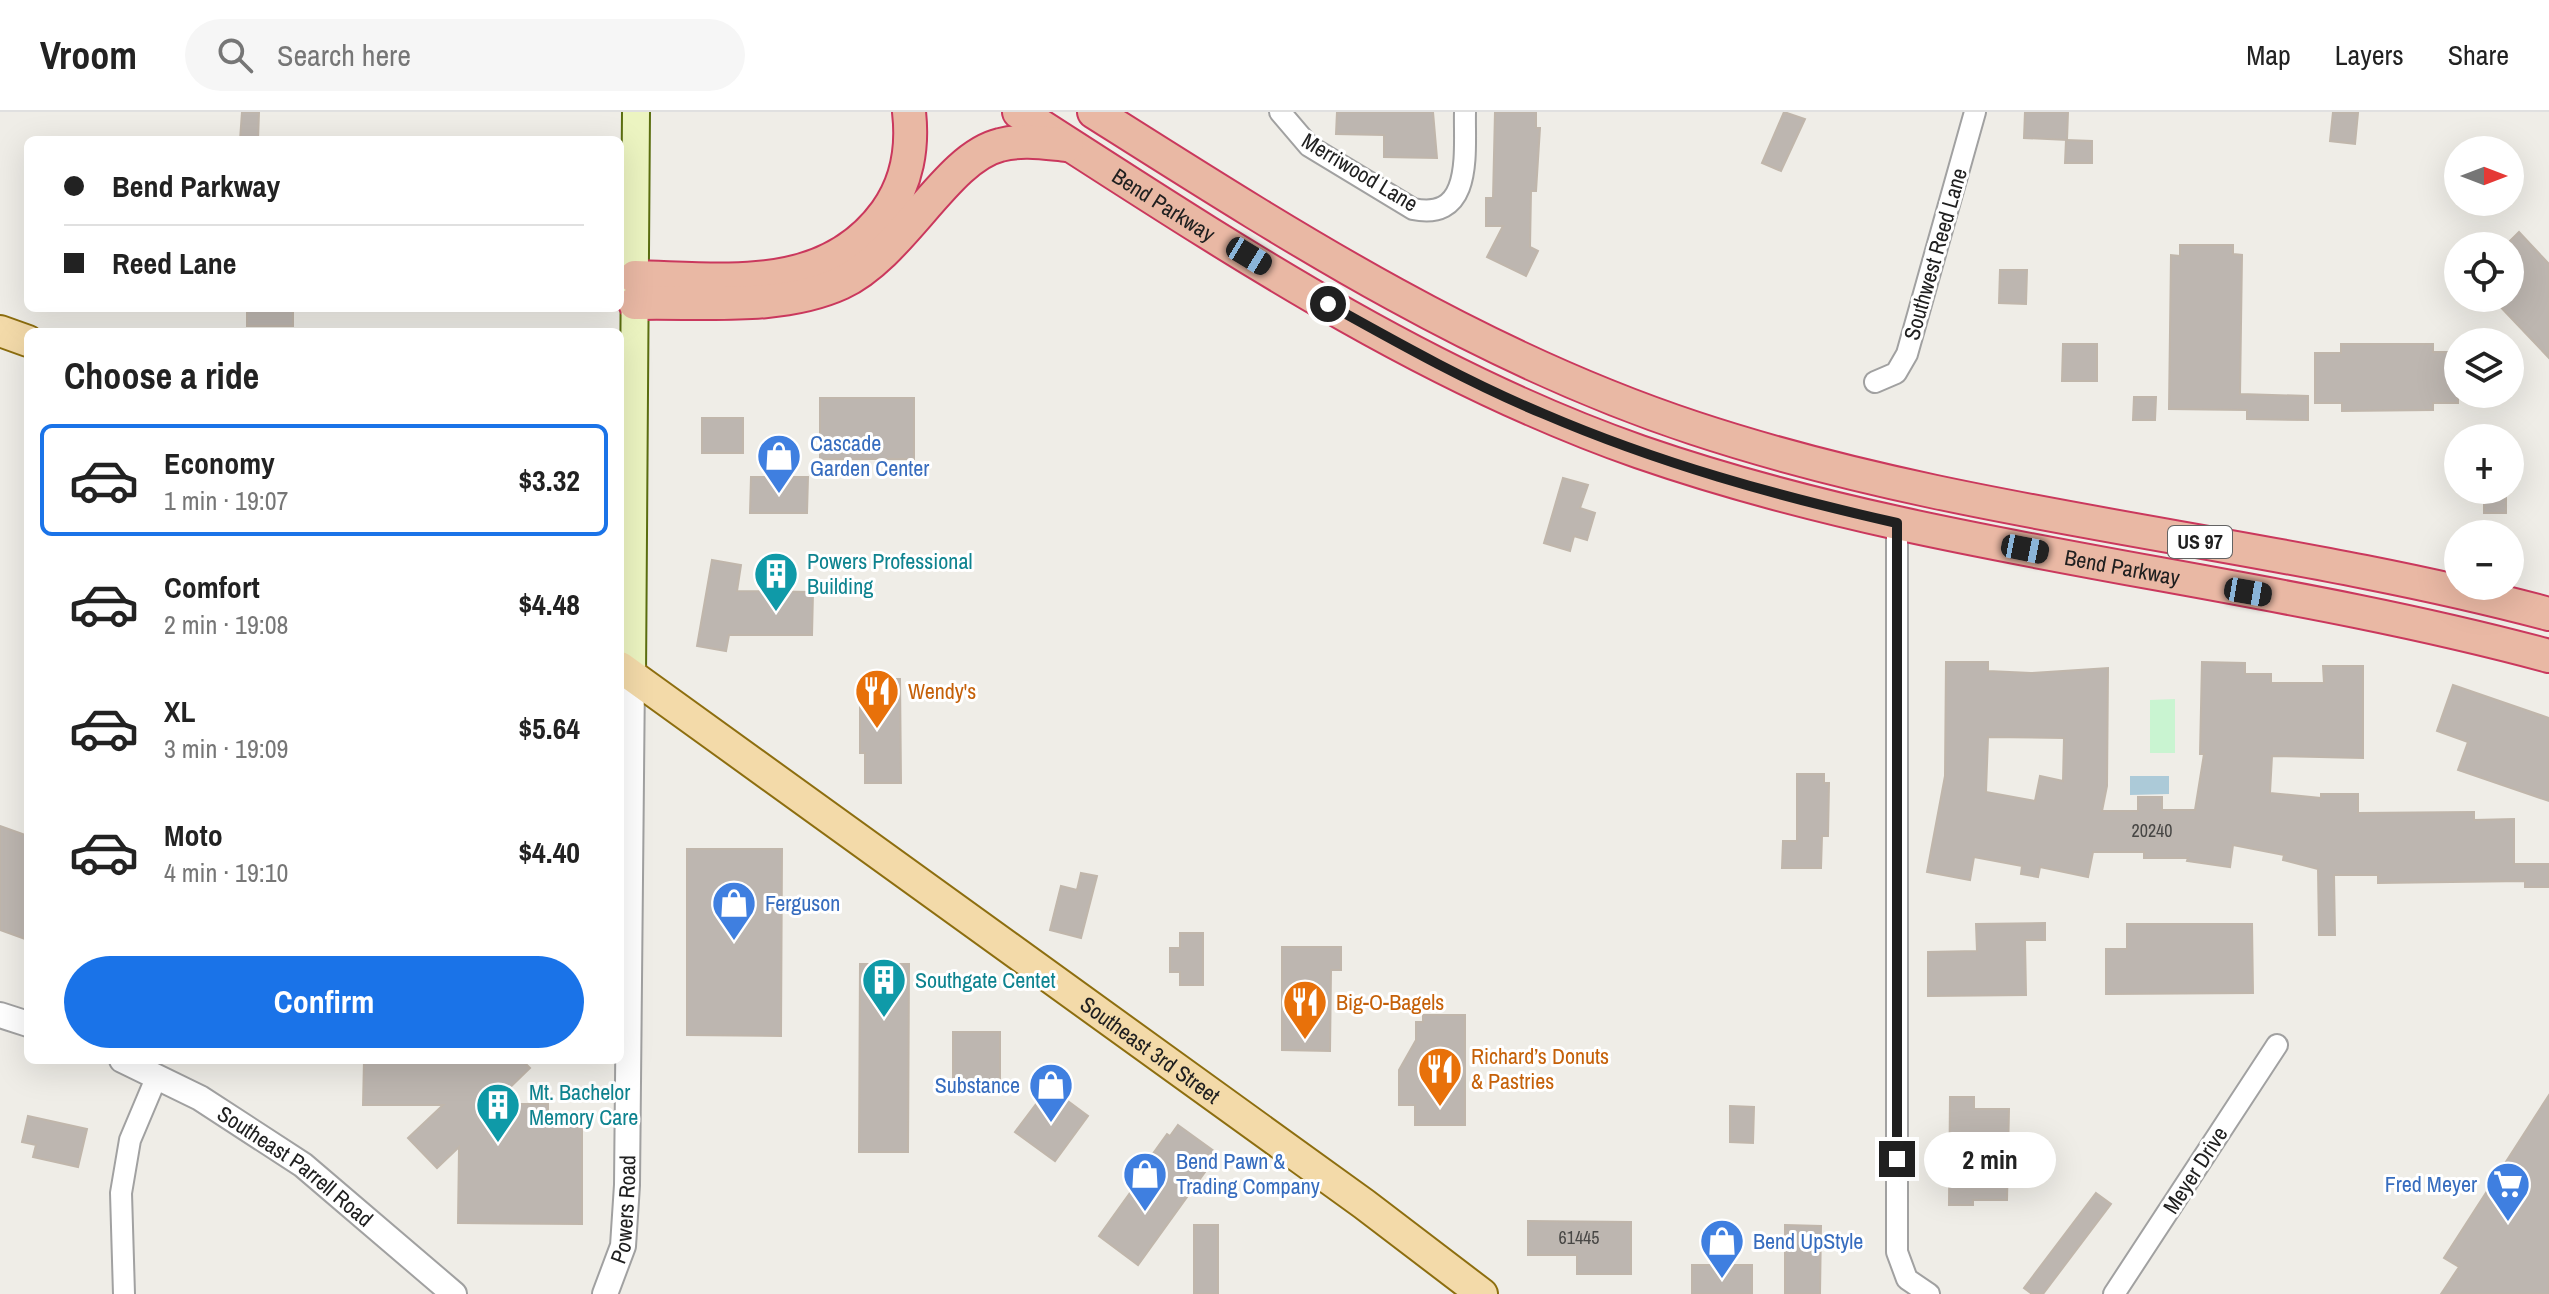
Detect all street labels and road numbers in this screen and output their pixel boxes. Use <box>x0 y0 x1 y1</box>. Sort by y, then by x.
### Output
street label: Merriwood Lane <box>1296 126 1424 218</box>
street label: Bend Parkway <box>1106 161 1221 249</box>
street label: Southwest Reed Lane <box>1896 165 1974 343</box>
road number: US 97 <box>2168 526 2232 558</box>
street label: Bend Parkway <box>2062 542 2182 592</box>
street label: Southeast 3rd Street <box>1074 989 1226 1110</box>
street label: Southeast Parrell Road <box>212 1098 379 1233</box>
street label: Meyer Drive <box>2156 1121 2234 1219</box>
street label: Powers Road <box>603 1155 642 1268</box>

